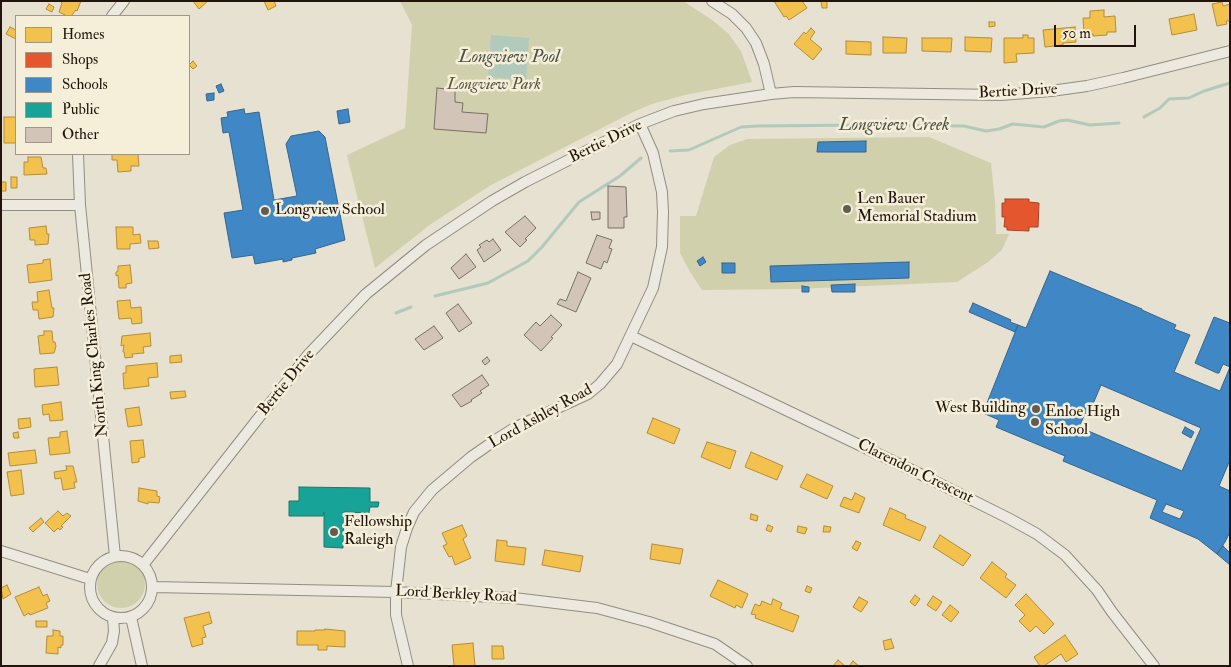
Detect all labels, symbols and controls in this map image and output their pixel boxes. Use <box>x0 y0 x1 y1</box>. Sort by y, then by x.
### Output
legend <box>15 15 190 155</box>
scale bar <box>1056 15 1138 47</box>
text: 50 m <box>1062 24 1091 43</box>
text: Homes <box>62 25 104 44</box>
water label: Longview Pool <box>459 47 559 69</box>
text: Shops <box>62 50 98 69</box>
text: Schools <box>62 75 108 94</box>
park label: Longview Park <box>447 76 541 96</box>
street label: Bertie Drive <box>978 80 1058 104</box>
text: Public <box>62 100 100 119</box>
water label: Longview Creek <box>839 115 949 137</box>
street label: Bertie Drive <box>566 116 646 168</box>
text: Other <box>62 125 99 144</box>
place label: Len Bauer Memorial Stadium <box>857 190 977 228</box>
place label: Longview School <box>275 201 385 221</box>
marker: Len Bauer Memorial Stadium <box>841 203 853 215</box>
marker: Longview School <box>259 205 271 217</box>
street label: North King Charles Road <box>77 272 113 438</box>
street label: Bertie Drive <box>255 346 319 420</box>
street label: Lord Ashley Road <box>486 381 596 453</box>
place label: West Building <box>935 399 1026 419</box>
marker: West Building <box>1030 403 1042 415</box>
place label: Enloe High School <box>1045 403 1120 441</box>
marker: Enloe High School <box>1029 416 1041 428</box>
street label: Clarendon Crescent <box>854 436 976 508</box>
place label: Fellowship Raleigh <box>344 513 412 551</box>
marker: Fellowship Raleigh <box>328 526 340 538</box>
street label: Lord Berkley Road <box>395 582 517 608</box>

